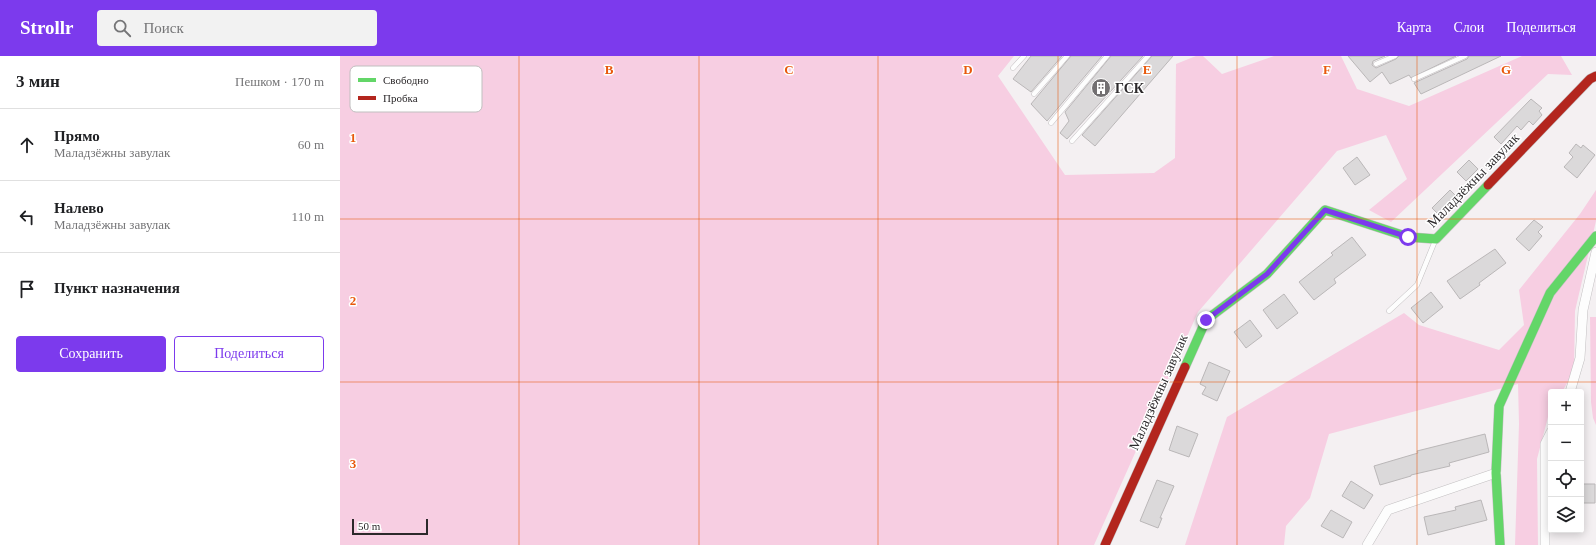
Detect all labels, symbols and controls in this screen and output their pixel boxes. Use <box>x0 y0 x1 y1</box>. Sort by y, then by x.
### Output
search box <box>97 10 377 46</box>
text: Strollr <box>20 17 73 38</box>
icon: search <box>111 17 133 39</box>
text: Поиск <box>143 20 184 36</box>
text: Карта <box>1397 20 1431 35</box>
text: Слои <box>1453 20 1484 35</box>
text: Поделиться <box>1506 20 1576 35</box>
text: B <box>605 62 614 77</box>
text: C <box>784 62 794 77</box>
text: D <box>963 62 973 77</box>
text: E <box>1143 62 1151 77</box>
text: F <box>1323 62 1331 77</box>
text: G <box>1501 62 1511 77</box>
legend <box>350 66 482 112</box>
text: 3 мин <box>16 72 60 91</box>
text: Пешком · 170 m <box>235 74 324 89</box>
text: Свободно <box>383 74 429 86</box>
building icon: ГСК <box>1090 77 1112 99</box>
place label: ГСК <box>1115 81 1145 96</box>
text: Пробка <box>383 92 418 104</box>
text: Прямо <box>54 128 100 144</box>
text: 1 <box>350 130 356 145</box>
street label: Маладзёжны завулак <box>1424 130 1522 231</box>
icon: ahead <box>16 134 38 156</box>
text: 60 m <box>298 137 324 152</box>
text: Маладзёжны завулак <box>54 145 170 160</box>
text: Налево <box>54 200 104 216</box>
icon: left <box>16 206 38 228</box>
text: 110 m <box>292 209 324 224</box>
text: Маладзёжны завулак <box>54 217 170 232</box>
route start <box>1399 228 1417 246</box>
icon: arrive <box>16 278 38 300</box>
text: Пункт назначения <box>54 280 180 296</box>
text: 2 <box>350 293 356 308</box>
route end <box>1197 311 1215 329</box>
street label: Маладзёжны завулак <box>1126 332 1191 453</box>
button: Сохранить <box>16 336 166 372</box>
button: Поделиться <box>174 336 324 372</box>
map controls <box>1548 389 1584 533</box>
button: + <box>1548 389 1584 425</box>
button: − <box>1548 425 1584 461</box>
text: 3 <box>350 456 357 471</box>
button: locate <box>1548 461 1584 497</box>
button: layers <box>1548 497 1584 533</box>
scale bar <box>352 517 428 536</box>
text: 50 m <box>358 520 380 532</box>

